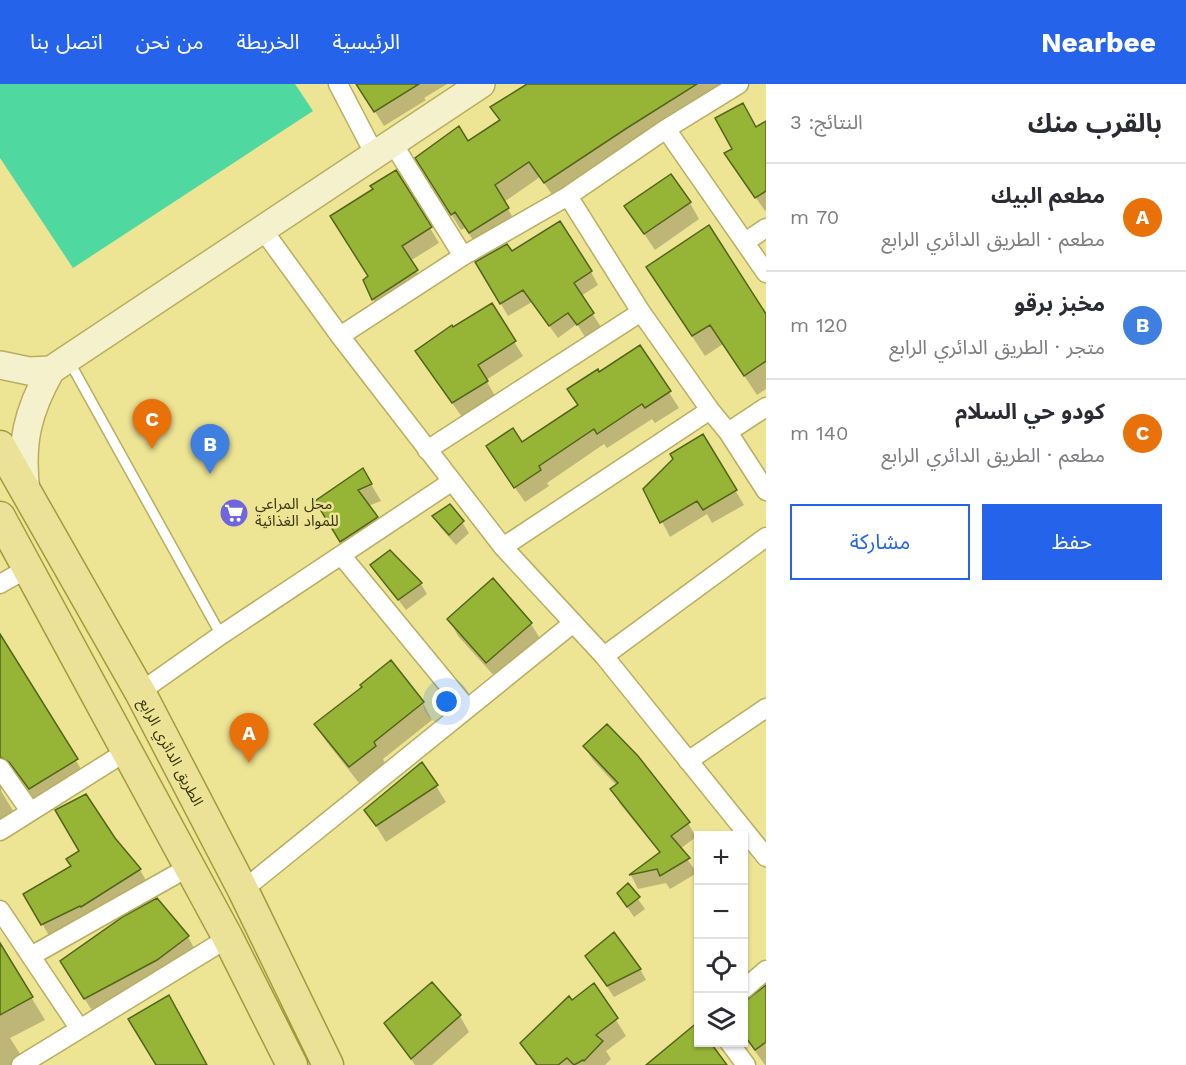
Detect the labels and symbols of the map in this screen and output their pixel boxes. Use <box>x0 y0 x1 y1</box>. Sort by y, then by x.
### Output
pin: C <box>132 400 172 449</box>
pin: B <box>190 424 230 474</box>
place label: محل المراعي للمواد الغذائية <box>255 495 339 530</box>
supermarket icon: محل المراعي للمواد الغذائية <box>218 497 250 529</box>
your location <box>432 687 461 716</box>
street label: الطريق الدائري الرابع <box>132 695 207 810</box>
pin: A <box>230 714 268 763</box>

